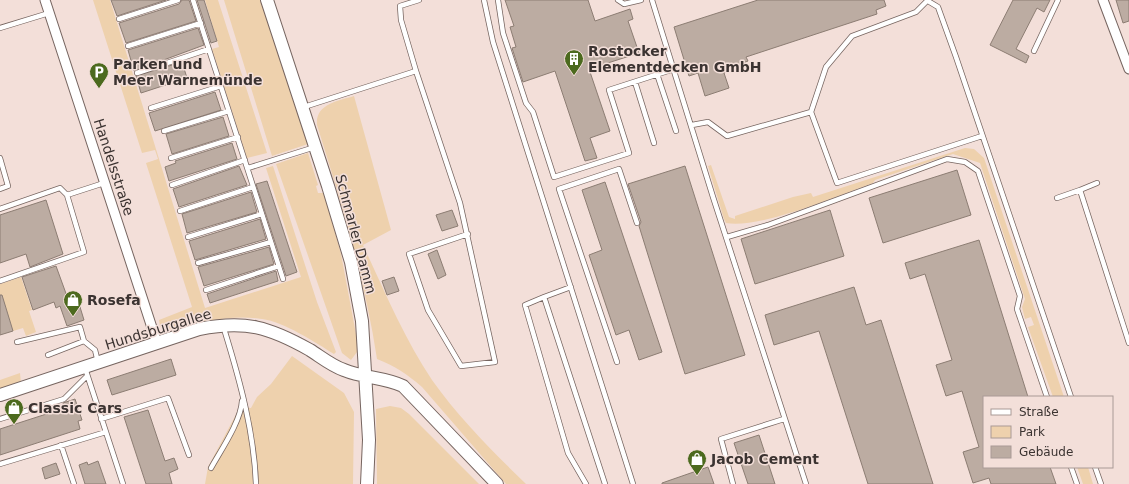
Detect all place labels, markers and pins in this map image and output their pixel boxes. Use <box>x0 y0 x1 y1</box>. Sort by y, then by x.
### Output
place label: Rostocker Elementdecken GmbH <box>588 43 762 75</box>
building icon: Rostocker Elementdecken GmbH <box>563 48 585 76</box>
place label: Parken und Meer Warnemünde <box>113 56 263 88</box>
parking icon: Parken und Meer Warnemünde <box>88 61 110 89</box>
shop icon: Rosefa <box>62 289 84 317</box>
place label: Rosefa <box>87 292 141 308</box>
shop icon: Classic Cars <box>3 397 25 425</box>
place label: Classic Cars <box>28 400 122 416</box>
shop icon: Jacob Cement <box>686 448 708 476</box>
place label: Jacob Cement <box>710 451 819 467</box>

